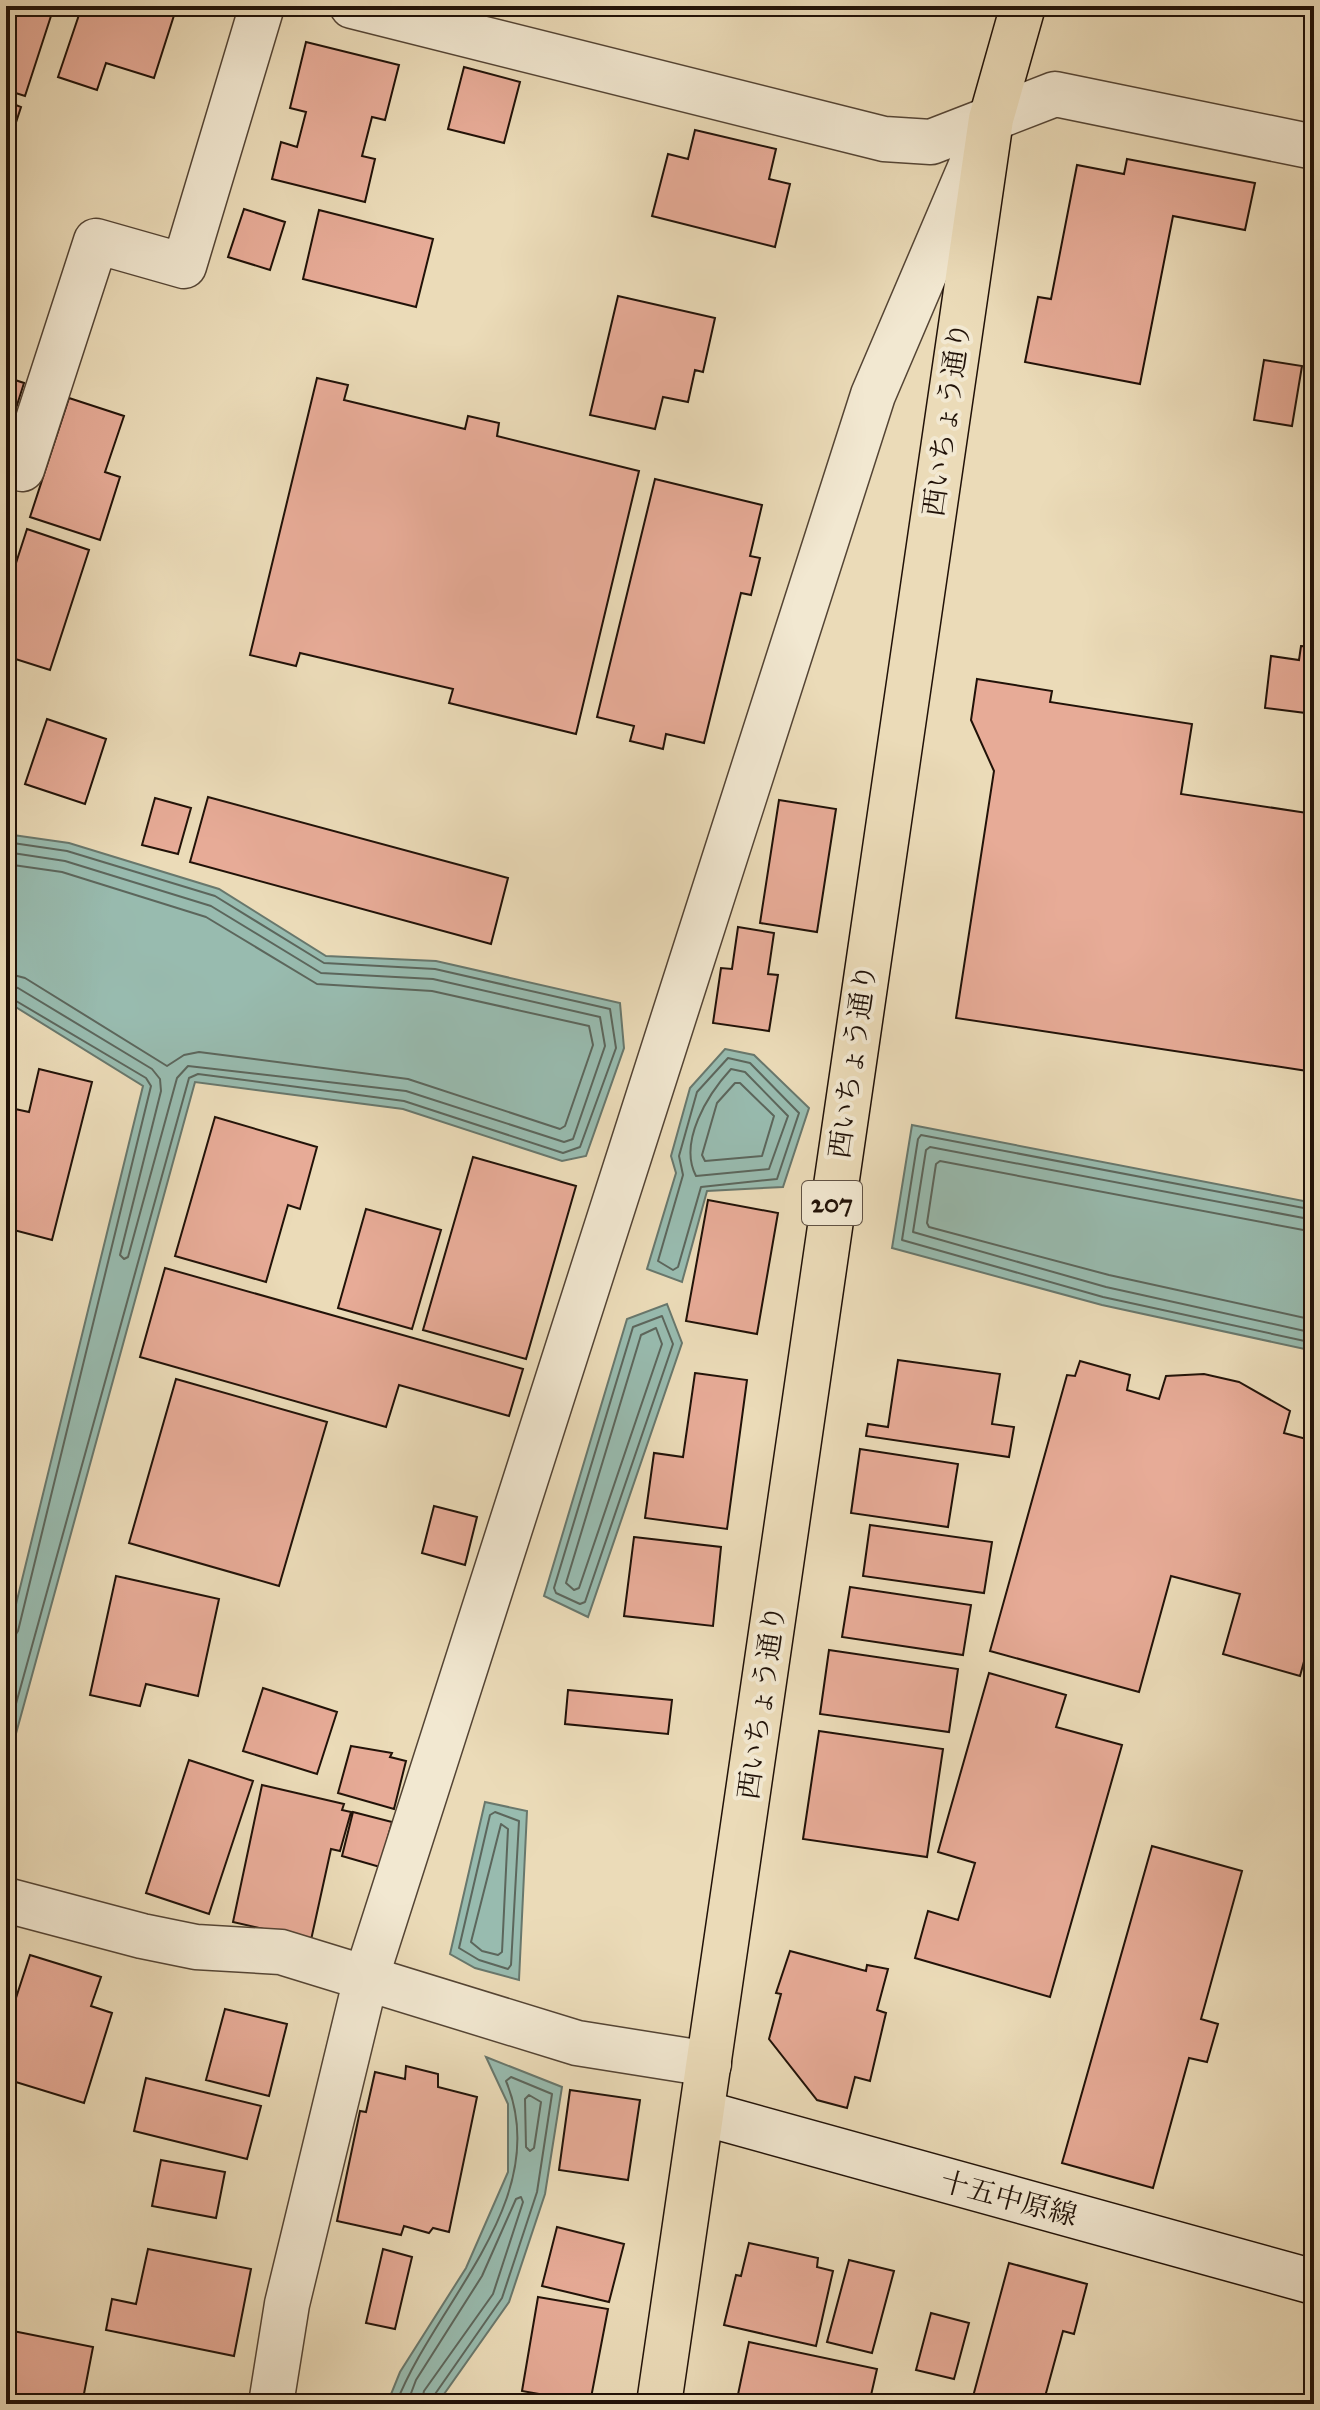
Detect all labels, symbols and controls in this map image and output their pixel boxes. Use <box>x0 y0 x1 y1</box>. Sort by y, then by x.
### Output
street label: 西いちょう通り <box>916 320 977 519</box>
street label: 西いちょう通り <box>822 962 883 1161</box>
road number: 207 <box>802 1181 862 1225</box>
street label: 西いちょう通り <box>731 1603 792 1802</box>
street label: 十五中原線 <box>937 2163 1081 2234</box>

